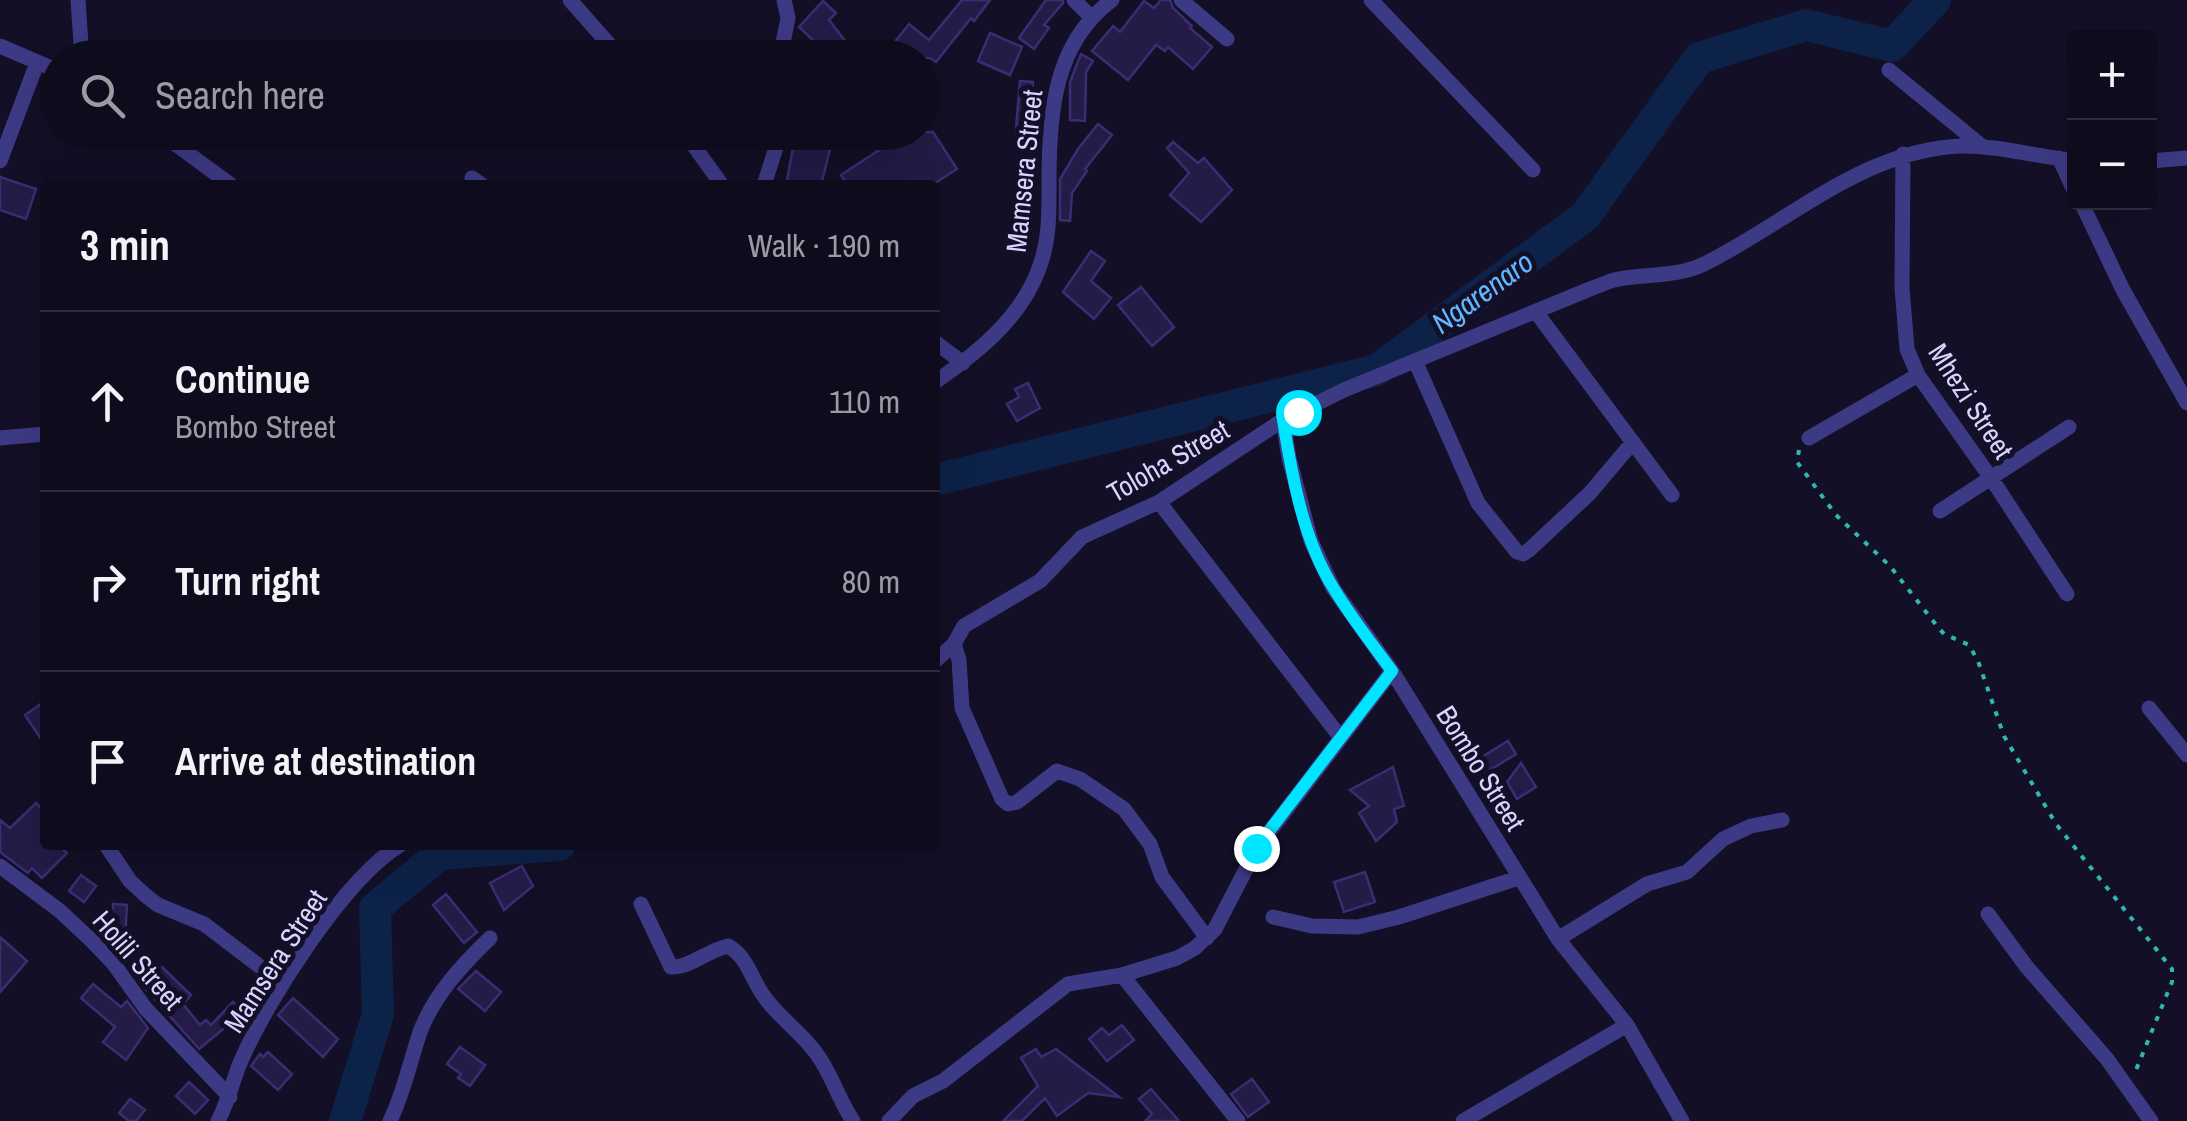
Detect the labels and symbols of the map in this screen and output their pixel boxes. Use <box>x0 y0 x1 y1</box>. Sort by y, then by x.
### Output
street label: Mamsera Street <box>997 88 1051 254</box>
water label: Ngarenaro <box>1423 242 1541 342</box>
street label: Mhezi Street <box>1920 336 2022 466</box>
route start <box>1276 390 1322 436</box>
street label: Toloha Street <box>1100 411 1236 511</box>
street label: Bombo Street <box>1428 698 1534 838</box>
route end <box>1234 826 1280 872</box>
street label: Mamsera Street <box>215 882 335 1040</box>
street label: Holili Street <box>84 902 192 1018</box>

